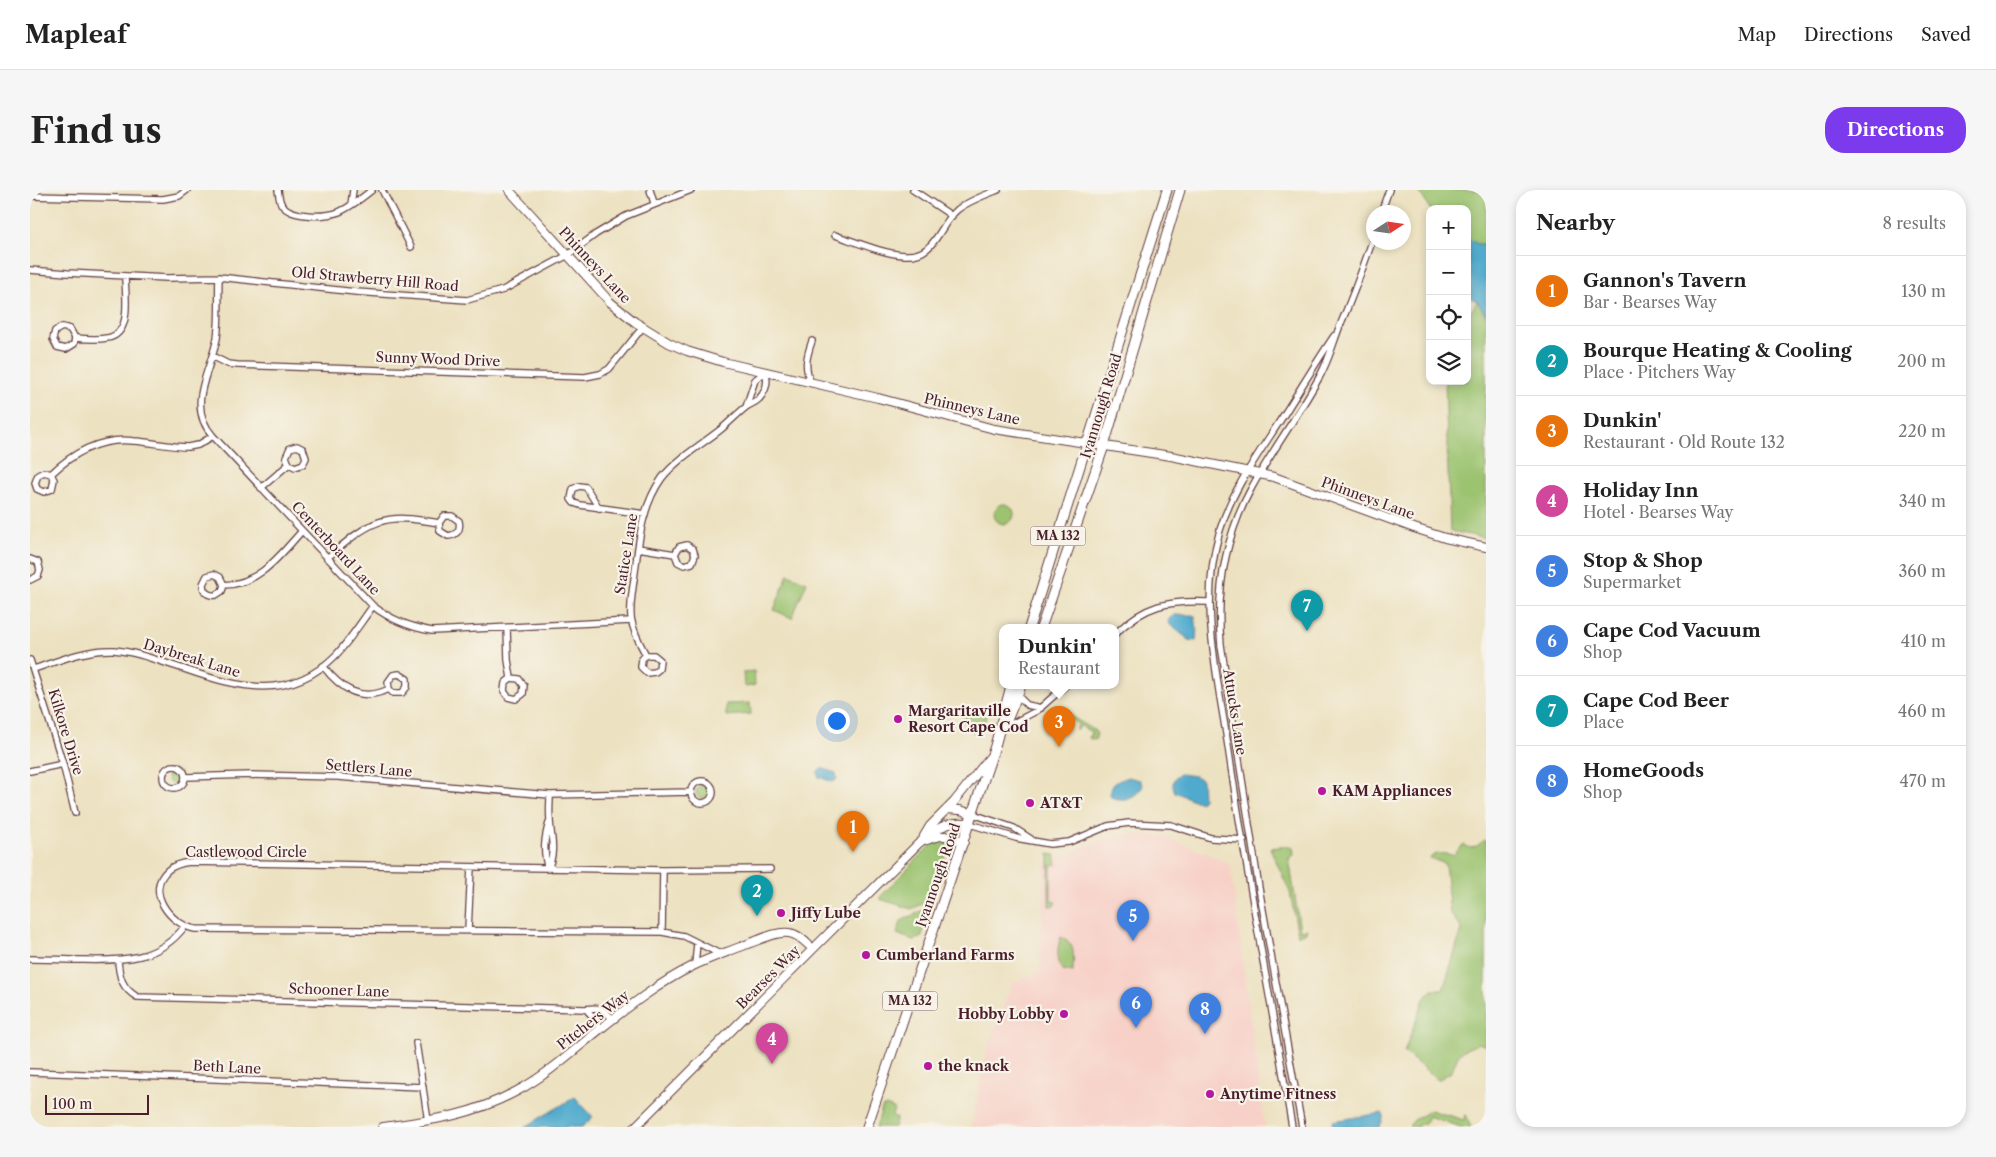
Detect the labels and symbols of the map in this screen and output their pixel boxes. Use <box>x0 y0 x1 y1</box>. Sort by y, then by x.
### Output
north arrow <box>1366 205 1411 250</box>
street label: Phinneys Lane <box>555 223 635 307</box>
street label: Old Strawberry Hill Road <box>291 263 460 295</box>
street label: Sunny Wood Drive <box>375 348 501 370</box>
street label: Iyannough Road <box>1076 351 1126 461</box>
street label: Phinneys Lane <box>922 389 1022 429</box>
street label: Phinneys Lane <box>1319 473 1417 523</box>
street label: Centerboard Lane <box>288 497 384 599</box>
street label: Statice Lane <box>611 512 641 596</box>
road number: MA 132 <box>1030 526 1086 546</box>
pin: 7 <box>1291 590 1323 631</box>
street label: Daybreak Lane <box>141 635 243 681</box>
street label: Attucks Lane <box>1219 667 1251 757</box>
street label: Kilkore Drive <box>44 687 88 777</box>
place label: Margaritaville Resort Cape Cod <box>908 702 1029 736</box>
pin: 3 <box>1043 706 1075 747</box>
your location <box>824 708 850 734</box>
marker: Margaritaville Resort Cape Cod <box>892 713 904 725</box>
street label: Settlers Lane <box>325 755 413 781</box>
place label: KAM Appliances <box>1332 782 1452 800</box>
marker: KAM Appliances <box>1316 785 1328 797</box>
place label: AT&T <box>1039 794 1083 812</box>
marker: AT&T <box>1024 797 1036 809</box>
pin: 1 <box>837 811 869 852</box>
street label: Iyannough Road <box>912 820 964 929</box>
street label: Castlewood Circle <box>185 843 307 861</box>
pin: 2 <box>741 875 773 916</box>
pin: 5 <box>1117 900 1149 941</box>
place label: Jiffy Lube <box>788 904 861 922</box>
marker: Jiffy Lube <box>775 907 787 919</box>
street label: Bearses Way <box>732 941 804 1013</box>
place label: Cumberland Farms <box>876 946 1015 964</box>
marker: Cumberland Farms <box>860 949 872 961</box>
street label: Schooner Lane <box>288 979 390 1001</box>
street label: Pitchers Way <box>553 986 633 1054</box>
pin: 6 <box>1120 987 1152 1028</box>
road number: MA 132 <box>882 991 938 1010</box>
pin: 8 <box>1189 993 1221 1034</box>
place label: Hobby Lobby <box>958 1005 1054 1023</box>
marker: Hobby Lobby <box>1058 1008 1070 1020</box>
pin: 4 <box>756 1023 788 1064</box>
street label: Beth Lane <box>192 1056 262 1078</box>
place label: the knack <box>938 1057 1010 1075</box>
marker: the knack <box>922 1060 934 1072</box>
place label: Anytime Fitness <box>1219 1085 1336 1103</box>
marker: Anytime Fitness <box>1204 1088 1216 1100</box>
scale bar <box>45 1092 149 1115</box>

